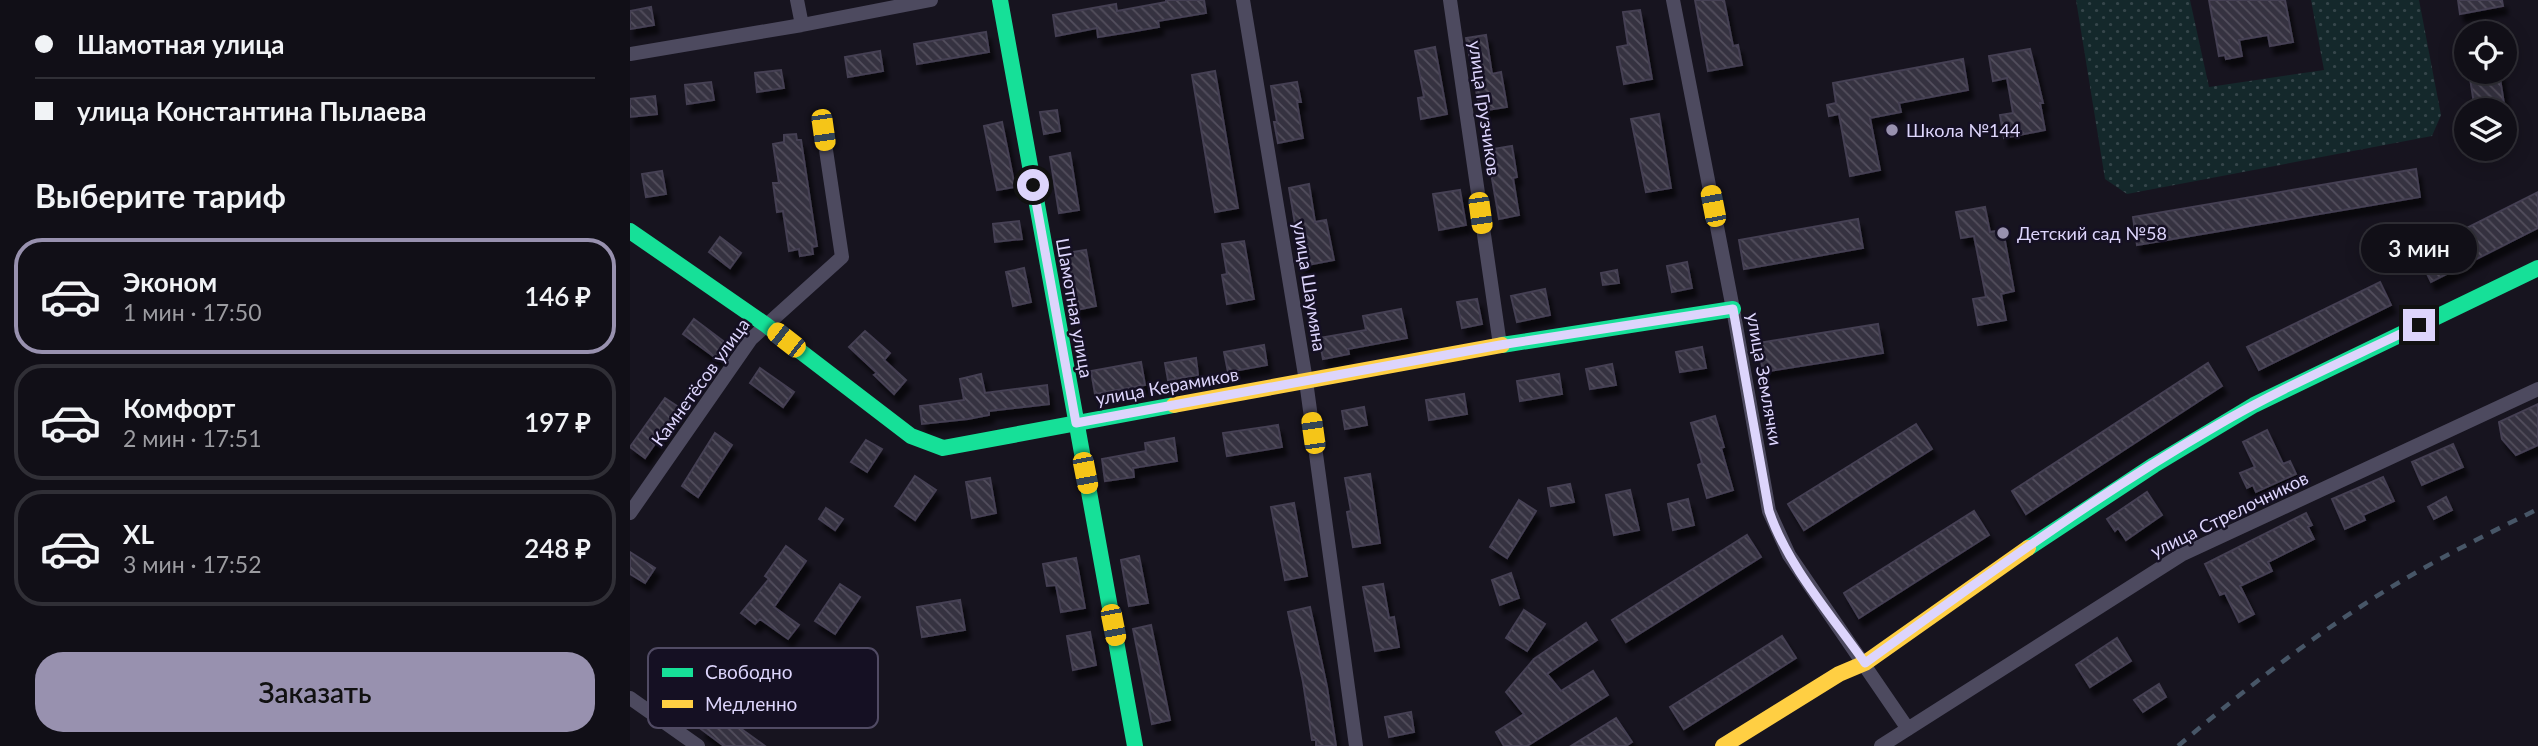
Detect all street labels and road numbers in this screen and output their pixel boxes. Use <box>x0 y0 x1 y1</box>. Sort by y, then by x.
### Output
street label: улица Грузчиков <box>1465 39 1505 177</box>
street label: улица Шаумяна <box>1289 219 1331 353</box>
street label: Шамотная улица <box>1052 236 1098 380</box>
street label: улица Землячки <box>1742 311 1788 447</box>
street label: Камнетёсов улица <box>646 314 754 450</box>
street label: улица Керамиков <box>1094 363 1240 409</box>
street label: улица Стрелочников <box>2147 466 2311 562</box>

